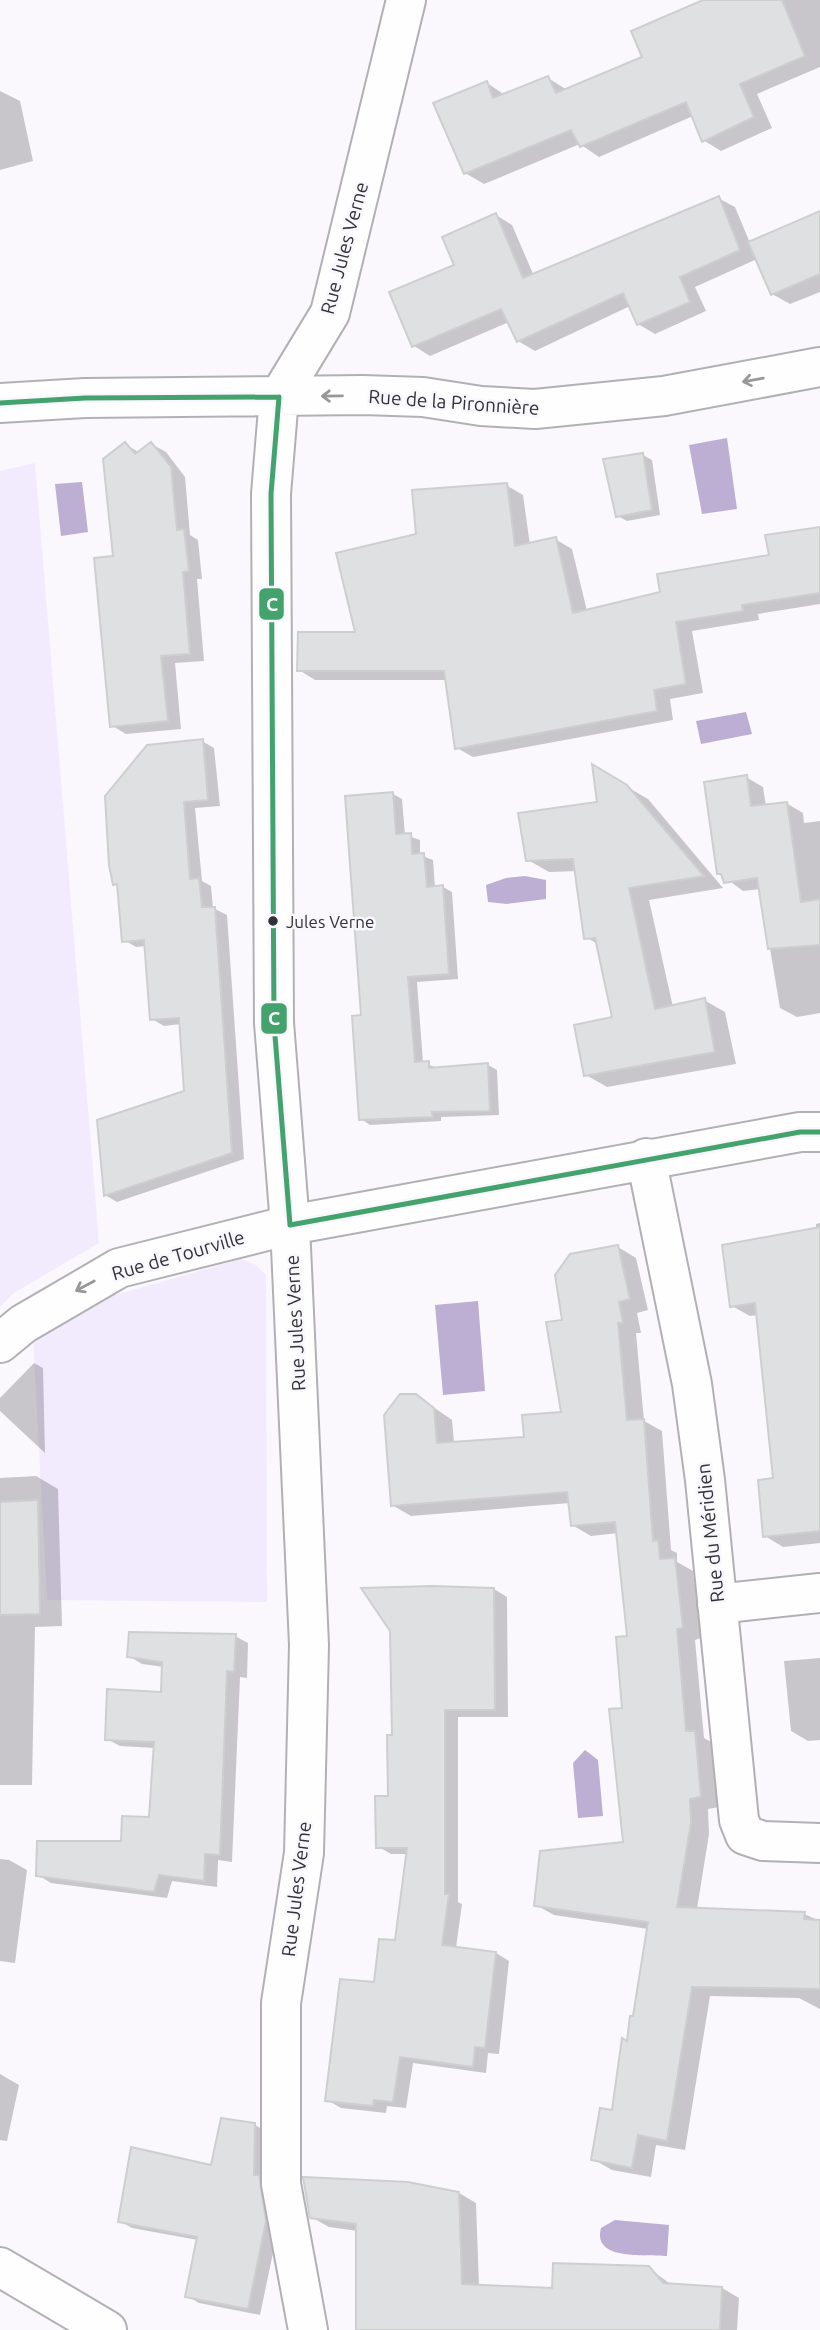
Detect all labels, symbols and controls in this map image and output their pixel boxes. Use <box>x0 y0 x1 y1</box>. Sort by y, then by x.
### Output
street label: Rue Jules Verne <box>316 179 372 317</box>
one-way arrow <box>742 374 765 388</box>
street label: Rue de la Pironnière <box>368 385 540 419</box>
one-way arrow <box>321 389 344 403</box>
line badge: C <box>258 587 285 621</box>
text: C <box>266 593 278 615</box>
place label: Jules Verne <box>286 912 374 931</box>
marker: Jules Verne <box>266 914 280 928</box>
line badge: C <box>260 1002 288 1035</box>
text: C <box>268 1007 280 1029</box>
street label: Rue de Tourville <box>109 1226 247 1284</box>
street label: Rue Jules Verne <box>280 1254 310 1392</box>
one-way arrow <box>75 1280 96 1293</box>
street label: Rue du Méridien <box>692 1462 728 1604</box>
street label: Rue Jules Verne <box>277 1820 315 1958</box>

